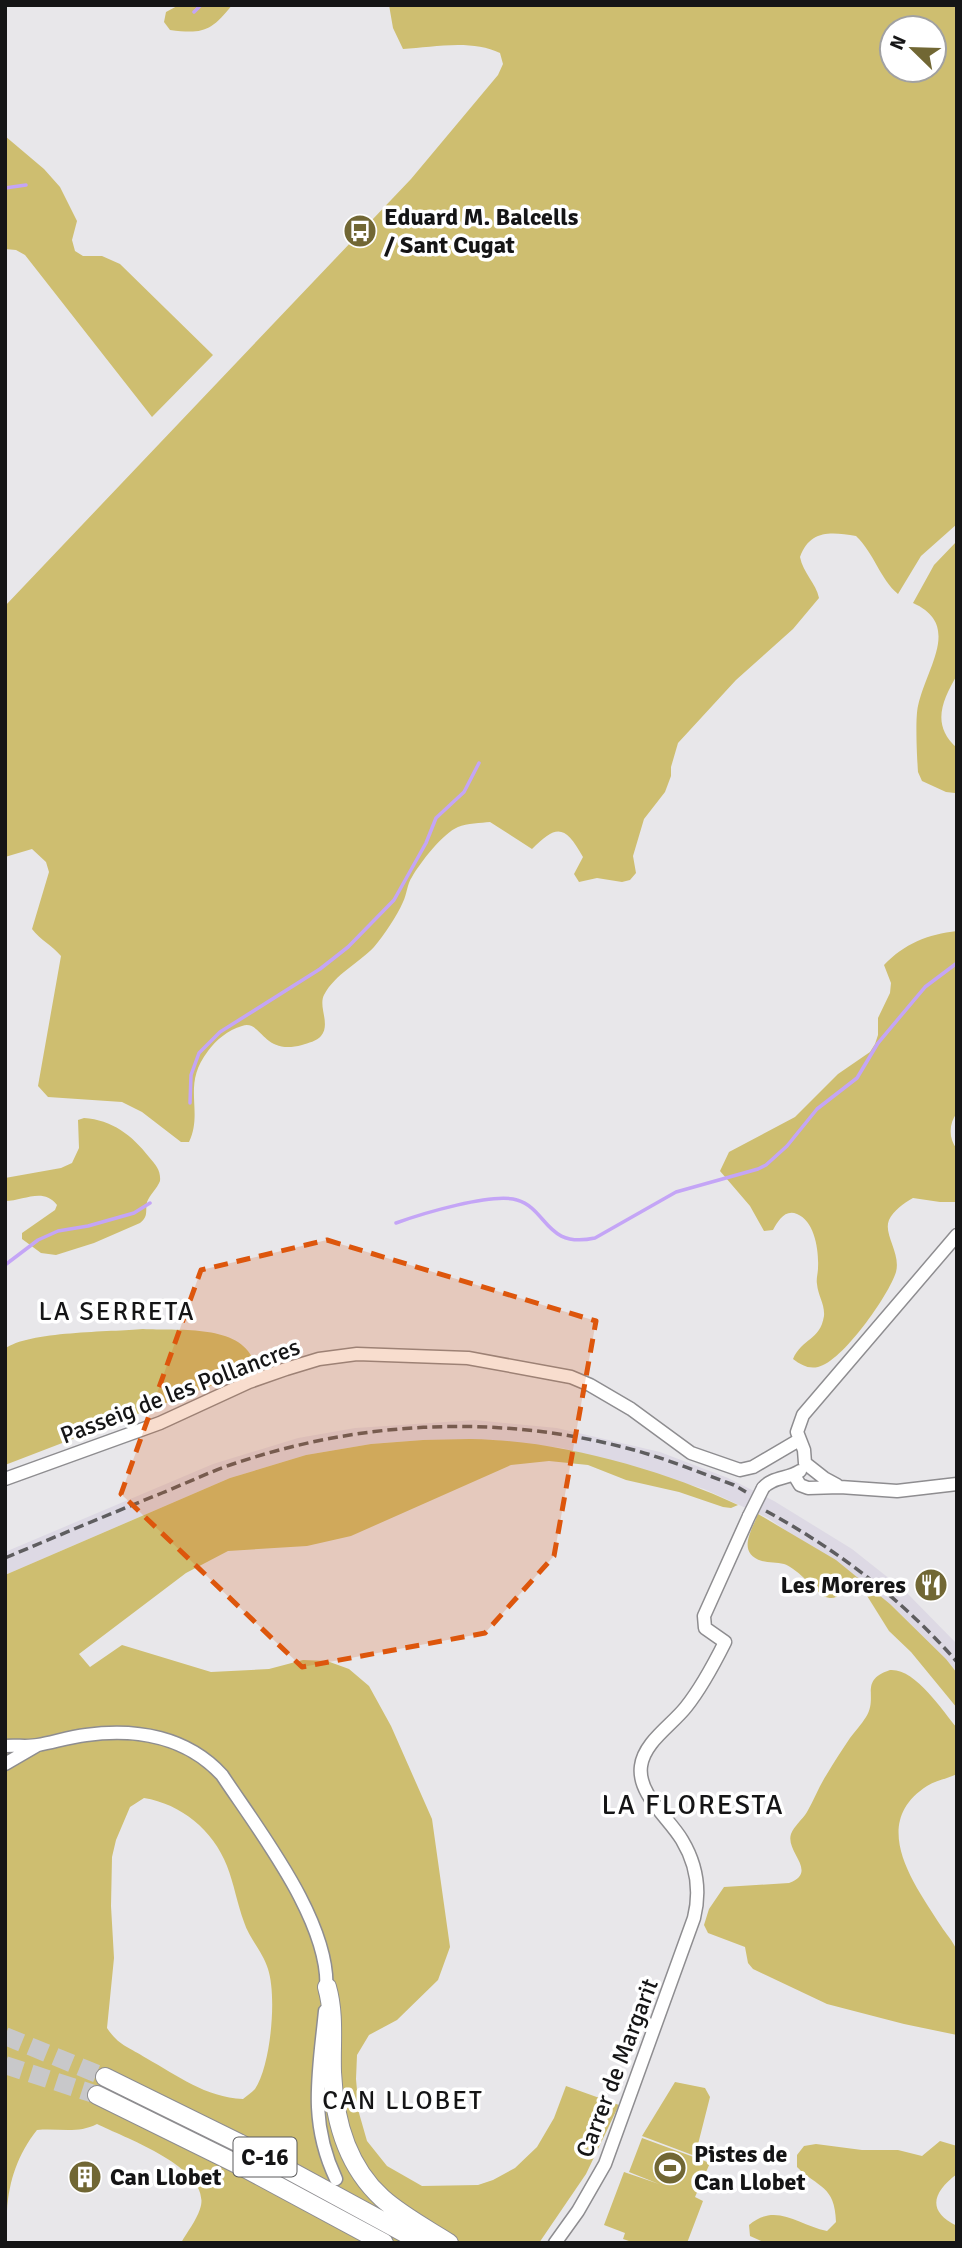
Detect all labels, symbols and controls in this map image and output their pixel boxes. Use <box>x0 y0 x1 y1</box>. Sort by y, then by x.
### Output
north arrow <box>878 14 948 84</box>
text: N <box>885 32 912 54</box>
place label: Eduard M. Balcells / Sant Cugat <box>384 202 579 260</box>
bus stop icon: Eduard M. Balcells / Sant Cugat <box>341 212 379 250</box>
district label: LA SERRETA <box>38 1296 196 1328</box>
street label: Passeig de les Pollancres <box>56 1331 304 1451</box>
restaurant icon: Les Moreres <box>912 1566 950 1604</box>
place label: Les Moreres <box>780 1570 906 1600</box>
district label: LA FLORESTA <box>601 1788 785 1822</box>
street label: Carrer de Margarit <box>569 1974 665 2162</box>
district label: CAN LLOBET <box>322 2085 484 2117</box>
road number: C-16 <box>233 2138 296 2176</box>
place label: Pistes de Can Llobet <box>694 2139 805 2197</box>
sports icon: Pistes de Can Llobet <box>651 2149 689 2187</box>
building icon: Can Llobet <box>66 2158 104 2196</box>
place label: Can Llobet <box>110 2162 221 2192</box>

